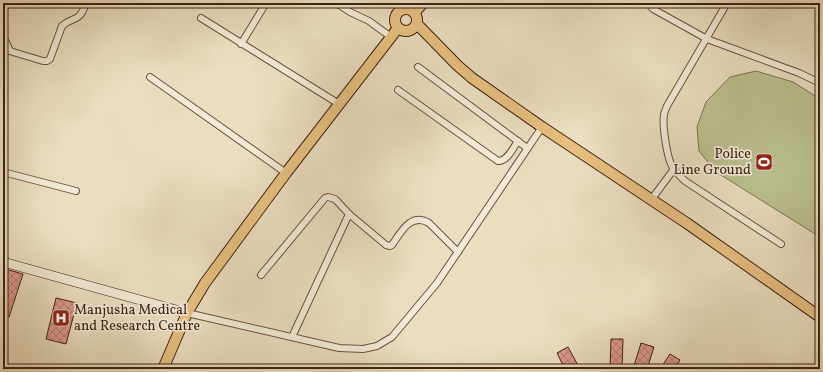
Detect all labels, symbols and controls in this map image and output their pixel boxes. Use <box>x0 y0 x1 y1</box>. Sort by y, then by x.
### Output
place label: Police Line Ground <box>673 145 751 180</box>
sports icon: Police Line Ground <box>754 152 774 172</box>
place label: Manjusha Medical and Research Centre <box>74 301 200 336</box>
hospital icon: Manjusha Medical and Research Centre <box>51 308 71 328</box>

